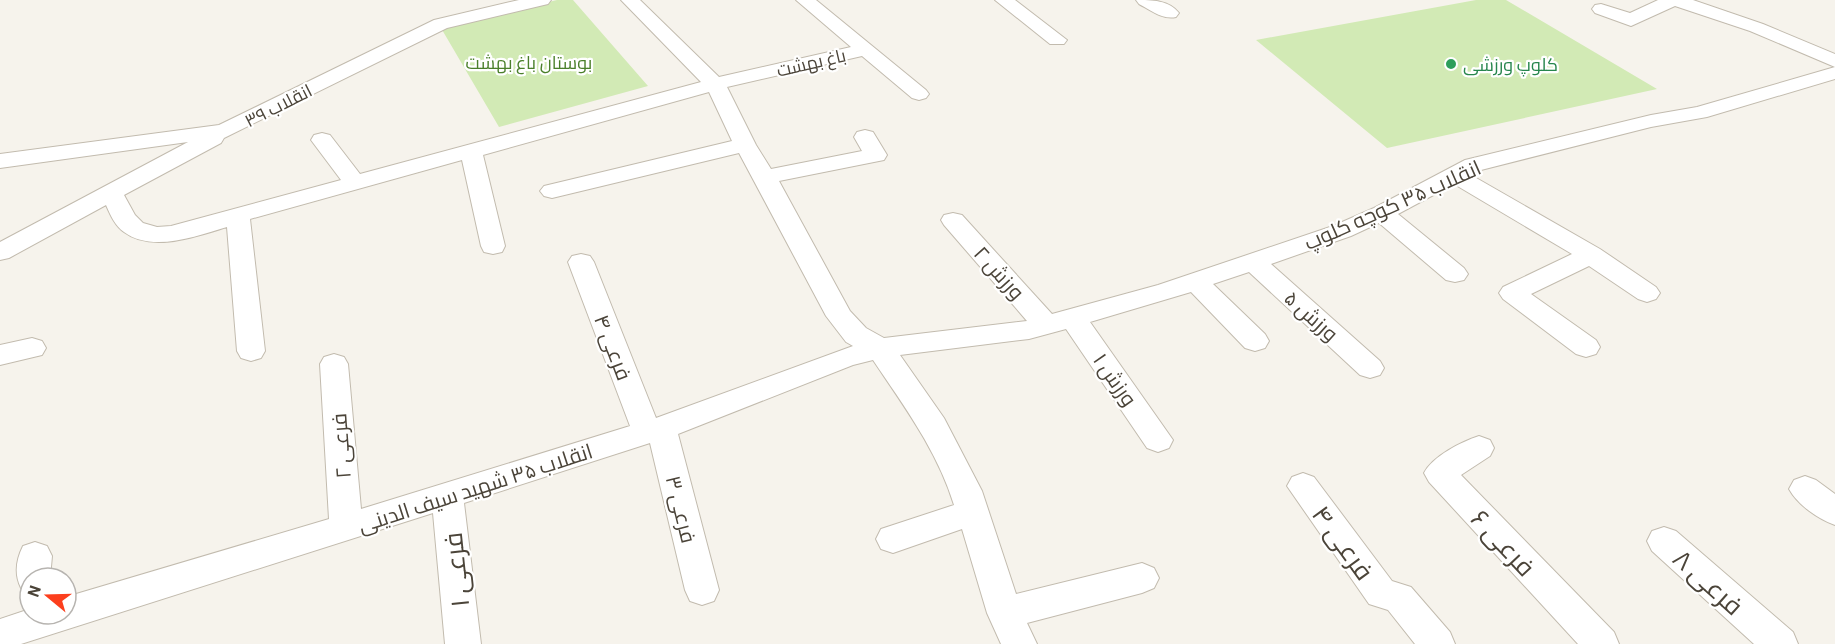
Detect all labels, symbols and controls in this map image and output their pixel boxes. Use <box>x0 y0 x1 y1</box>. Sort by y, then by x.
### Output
street label: باغ بهشت <box>774 43 848 83</box>
park label: بوستان باغ بهشت <box>466 51 592 75</box>
place label: کلوپ ورزشی <box>1463 53 1558 77</box>
marker: کلوپ ورزشی <box>1444 57 1458 71</box>
street label: انقلاب ۳۹ <box>241 79 315 131</box>
street label: انقلاب ۳۵ کوچه کلوپ <box>1300 154 1486 257</box>
street label: ورزش ۲ <box>968 240 1030 305</box>
street label: ورزش ۵ <box>1279 284 1344 347</box>
street label: فرعی ۴ <box>588 311 638 384</box>
street label: ورزش ۱ <box>1087 348 1143 411</box>
street label: فرعی ۲ <box>325 412 357 479</box>
street label: انقلاب ۳۵ شهید سیف الدینی <box>355 437 596 539</box>
street label: فرعی ۳ <box>660 473 702 546</box>
street label: فرعی ۴ <box>1305 499 1381 586</box>
street label: فرعی ۶ <box>1464 502 1542 583</box>
street label: فرعی ۱ <box>436 531 476 609</box>
street label: فرعی ۸ <box>1666 542 1750 622</box>
north arrow <box>18 566 78 626</box>
text: N <box>23 583 44 599</box>

